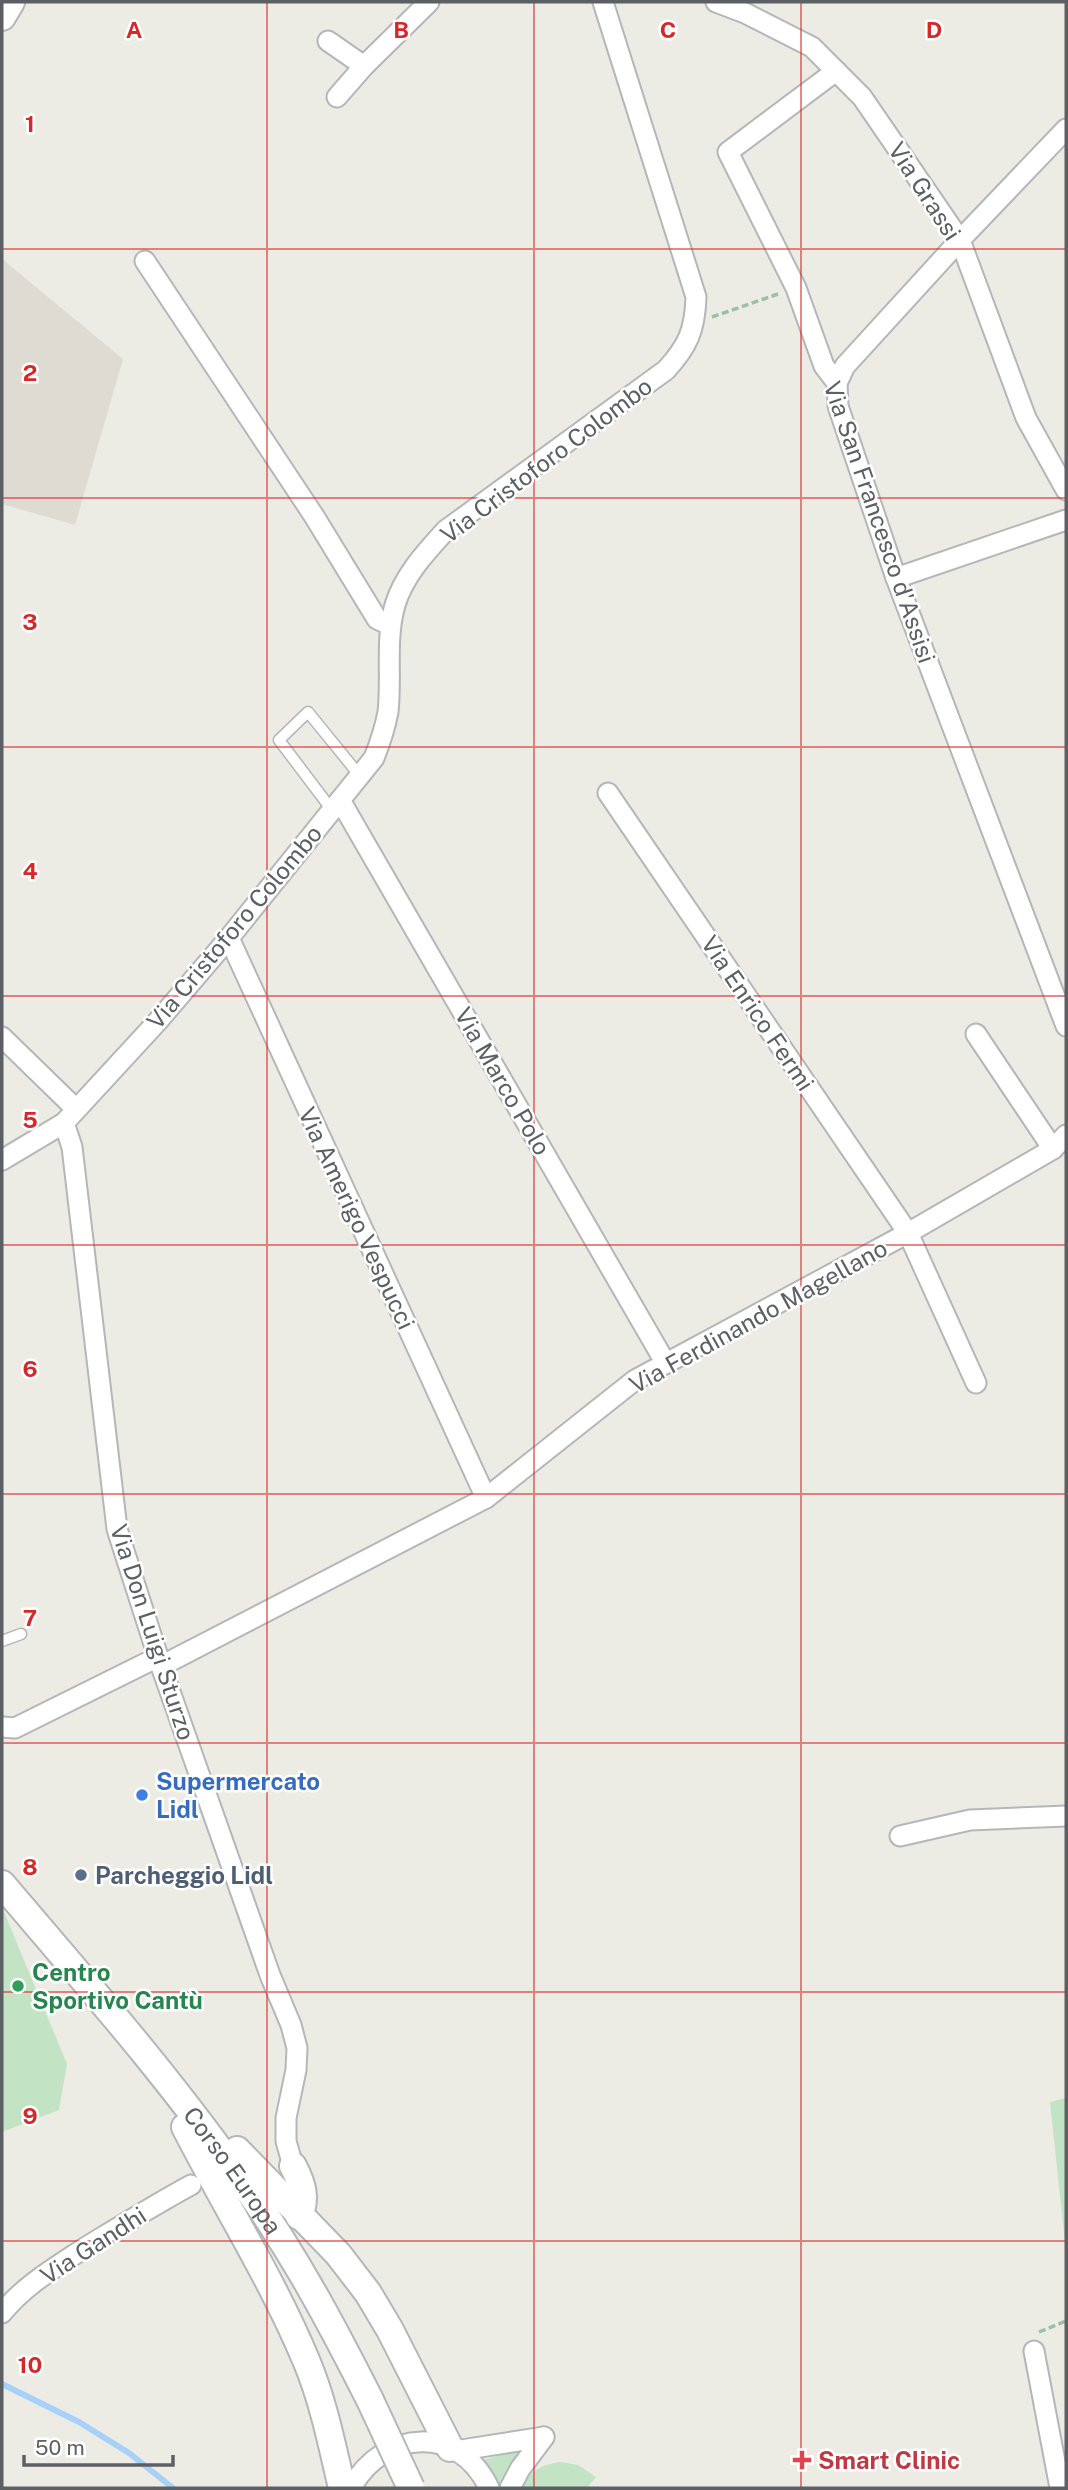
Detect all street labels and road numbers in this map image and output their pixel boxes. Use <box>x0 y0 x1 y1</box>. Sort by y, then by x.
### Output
street label: Via Grassi <box>883 137 967 245</box>
street label: Via Cristoforo Colombo <box>435 371 657 549</box>
street label: Via San Francesco d'Assisi <box>819 377 941 667</box>
street label: Via Cristoforo Colombo <box>141 819 327 1035</box>
street label: Via Enrico Fermi <box>696 930 820 1096</box>
street label: Via Marco Polo <box>449 1002 557 1160</box>
street label: Via Amerigo Vespucci <box>293 1103 421 1333</box>
street label: Via Ferdinando Magellano <box>624 1233 892 1399</box>
street label: Via Don Luigi Sturzo <box>105 1521 201 1743</box>
street label: Corso Europa <box>178 2101 288 2239</box>
street label: Via Gandhi <box>35 2201 151 2289</box>

